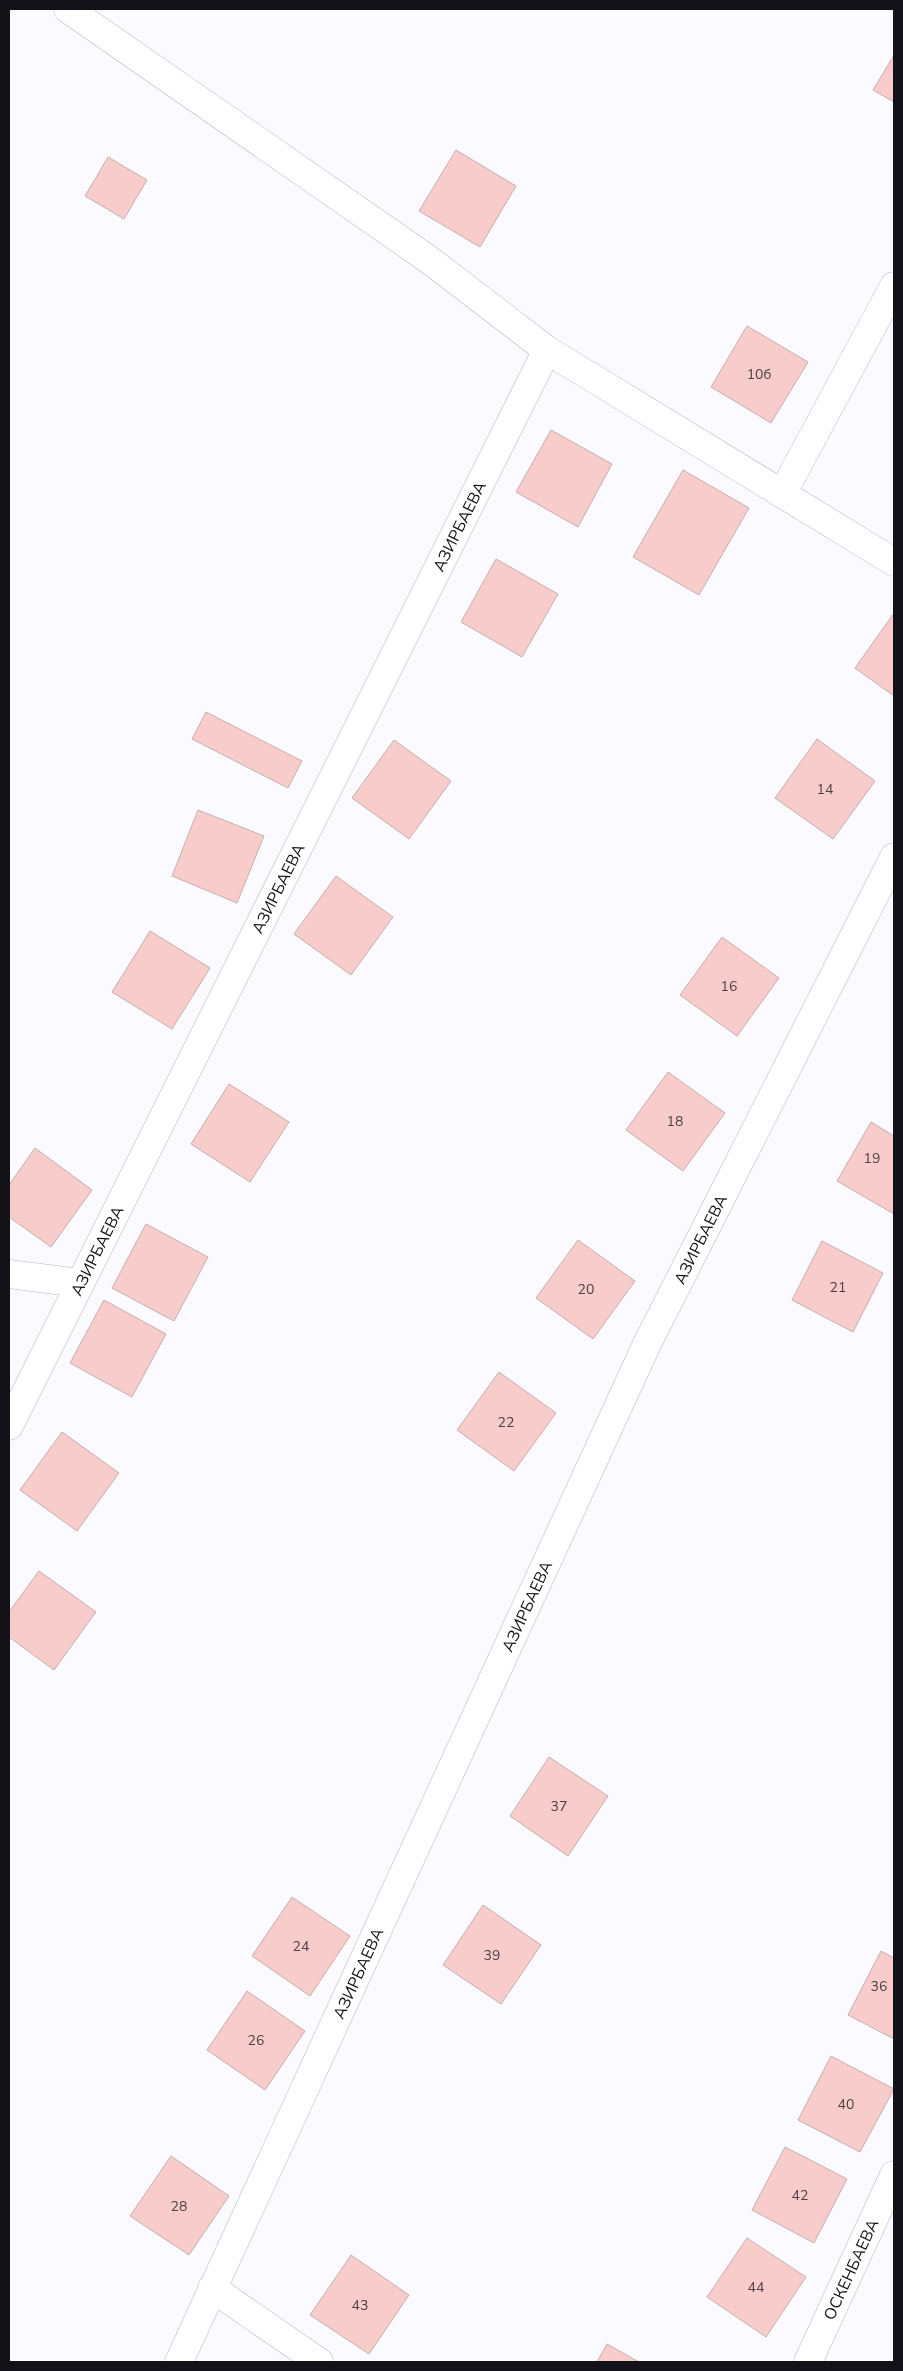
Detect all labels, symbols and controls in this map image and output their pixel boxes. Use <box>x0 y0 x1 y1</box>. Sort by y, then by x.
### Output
house number: 10б <box>747 365 771 384</box>
street label: АЗИРБАЕВА <box>428 478 492 575</box>
house number: 14 <box>817 780 833 799</box>
street label: АЗИРБАЕВА <box>247 840 311 938</box>
house number: 16 <box>721 977 737 996</box>
house number: 18 <box>667 1112 683 1131</box>
house number: 19 <box>864 1149 880 1168</box>
street label: АЗИРБАЕВА <box>669 1191 733 1288</box>
street label: АЗИРБАЕВА <box>66 1202 129 1300</box>
house number: 21 <box>830 1278 846 1297</box>
house number: 20 <box>578 1280 594 1299</box>
house number: 22 <box>498 1413 514 1432</box>
street label: АЗИРБАЕВА <box>497 1557 558 1655</box>
house number: 37 <box>551 1797 567 1816</box>
street label: АЗИРБАЕВА <box>328 1924 389 2023</box>
house number: 24 <box>293 1937 309 1956</box>
house number: 39 <box>484 1946 500 1965</box>
house number: 36 <box>871 1977 887 1996</box>
house number: 26 <box>248 2031 264 2050</box>
house number: 40 <box>838 2095 854 2114</box>
house number: 42 <box>792 2186 808 2205</box>
house number: 28 <box>171 2197 187 2216</box>
street label: ОСКЕНБАЕВА <box>819 2215 884 2324</box>
house number: 44 <box>748 2278 764 2297</box>
house number: 43 <box>352 2296 368 2315</box>

